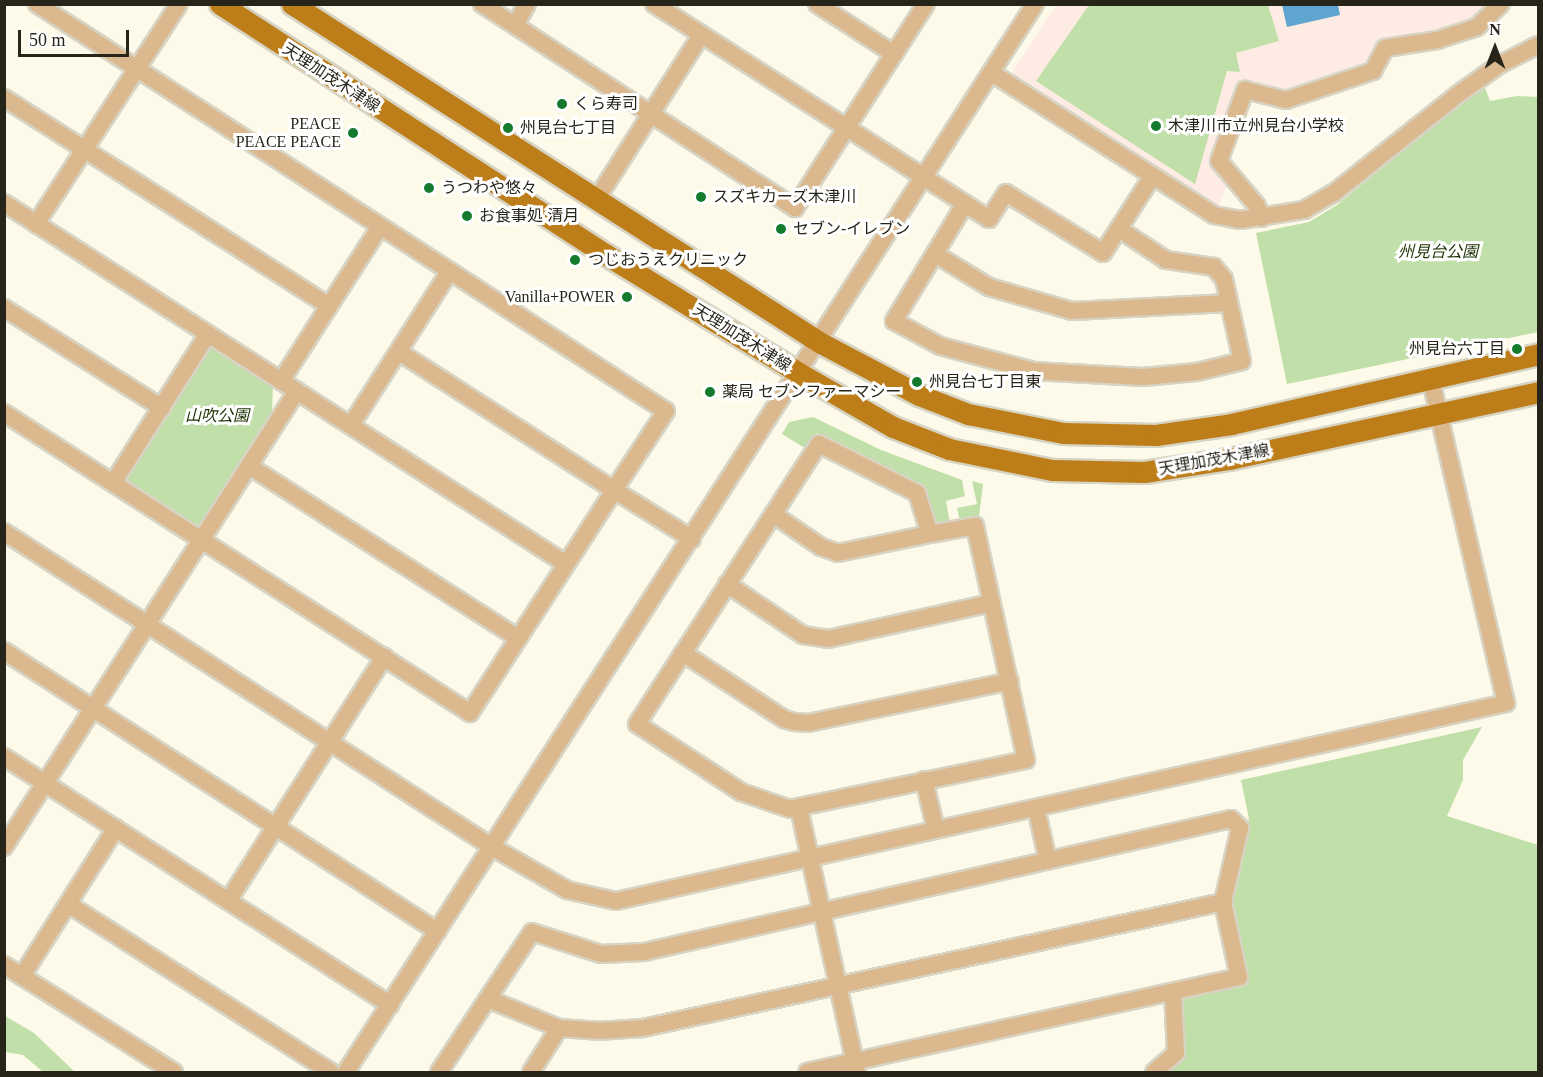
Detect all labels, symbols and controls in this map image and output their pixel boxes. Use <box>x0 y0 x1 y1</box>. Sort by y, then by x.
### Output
scale bar <box>21 18 132 56</box>
north arrow <box>1465 18 1525 78</box>
text: N <box>1489 21 1501 38</box>
text: 50 m <box>29 30 66 50</box>
street label: 天理加茂木津線 <box>279 39 383 117</box>
place label: くら寿司 <box>574 94 638 114</box>
marker: くら寿司 <box>555 97 569 111</box>
place label: PEACE PEACE PEACE <box>236 114 341 152</box>
place label: 木津川市立州見台小学校 <box>1168 116 1344 136</box>
place label: 州見台七丁目 <box>520 118 616 138</box>
marker: 木津川市立州見台小学校 <box>1149 119 1163 133</box>
marker: 州見台七丁目 <box>501 121 515 135</box>
marker: PEACE PEACE PEACE <box>346 126 360 140</box>
place label: うつわや悠々 <box>441 178 537 198</box>
marker: うつわや悠々 <box>422 181 436 195</box>
place label: スズキカーズ木津川 <box>713 187 857 207</box>
marker: スズキカーズ木津川 <box>694 190 708 204</box>
place label: お食事処 清月 <box>479 206 579 226</box>
marker: お食事処 清月 <box>460 209 474 223</box>
place label: セブン-イレブン <box>793 219 910 239</box>
marker: セブン-イレブン <box>774 222 788 236</box>
park label: 州見台公園 <box>1398 242 1478 262</box>
place label: つじおうえクリニック <box>588 250 748 270</box>
marker: つじおうえクリニック <box>566 251 584 269</box>
place label: Vanilla+POWER <box>505 287 615 307</box>
marker: Vanilla+POWER <box>620 290 634 304</box>
street label: 天理加茂木津線 <box>689 300 795 376</box>
place label: 州見台六丁目 <box>1409 339 1505 359</box>
marker: 州見台六丁目 <box>1510 342 1524 356</box>
place label: 州見台七丁目東 <box>929 372 1041 392</box>
marker: 州見台七丁目東 <box>910 375 924 389</box>
place label: 薬局 セブンファーマシー <box>722 382 902 402</box>
marker: 薬局 セブンファーマシー <box>703 385 717 399</box>
park label: 山吹公園 <box>185 406 249 426</box>
street label: 天理加茂木津線 <box>1157 441 1271 479</box>

